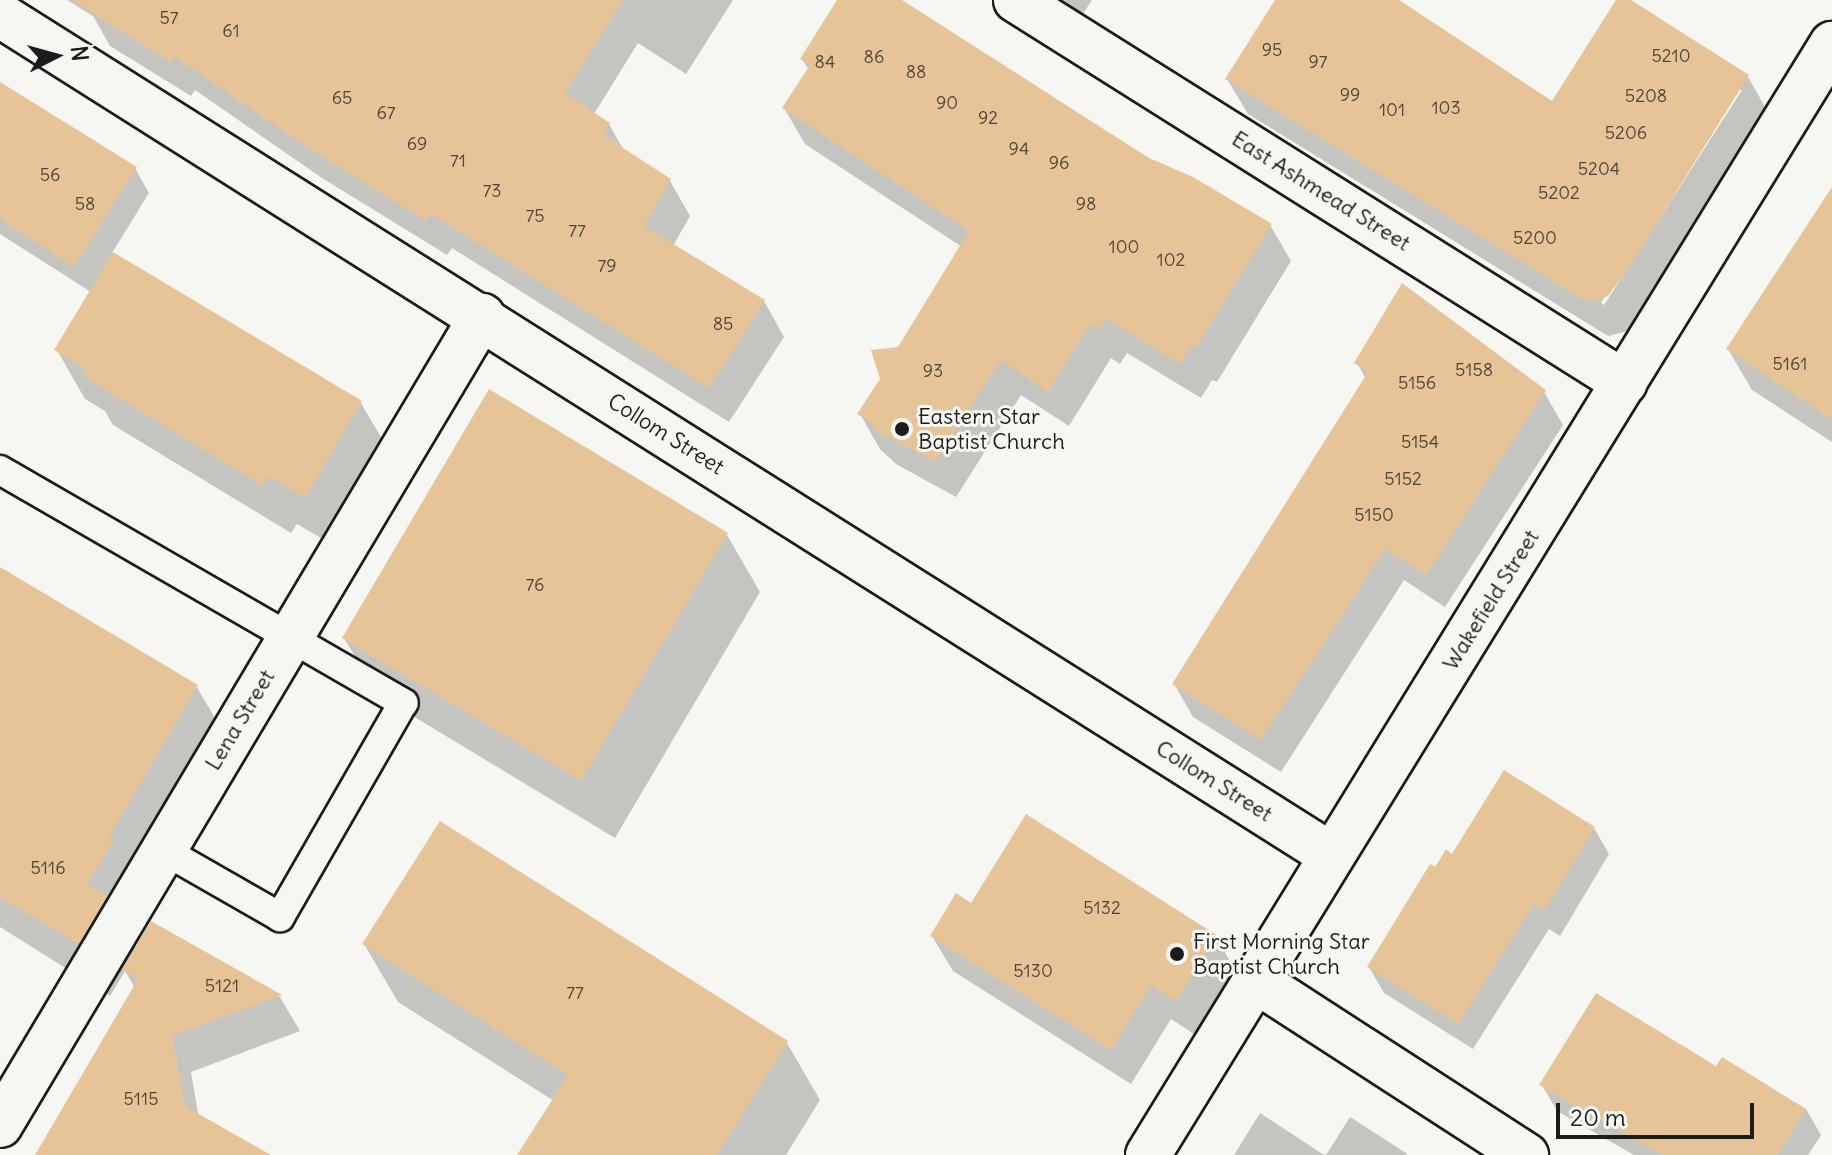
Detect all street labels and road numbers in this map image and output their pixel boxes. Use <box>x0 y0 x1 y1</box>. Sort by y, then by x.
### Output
street label: East Ashmead Street <box>1227 125 1415 257</box>
street label: Collom Street <box>603 388 729 480</box>
street label: Wakefield Street <box>1437 525 1545 675</box>
street label: Lena Street <box>200 665 280 775</box>
street label: Collom Street <box>1151 735 1277 827</box>

